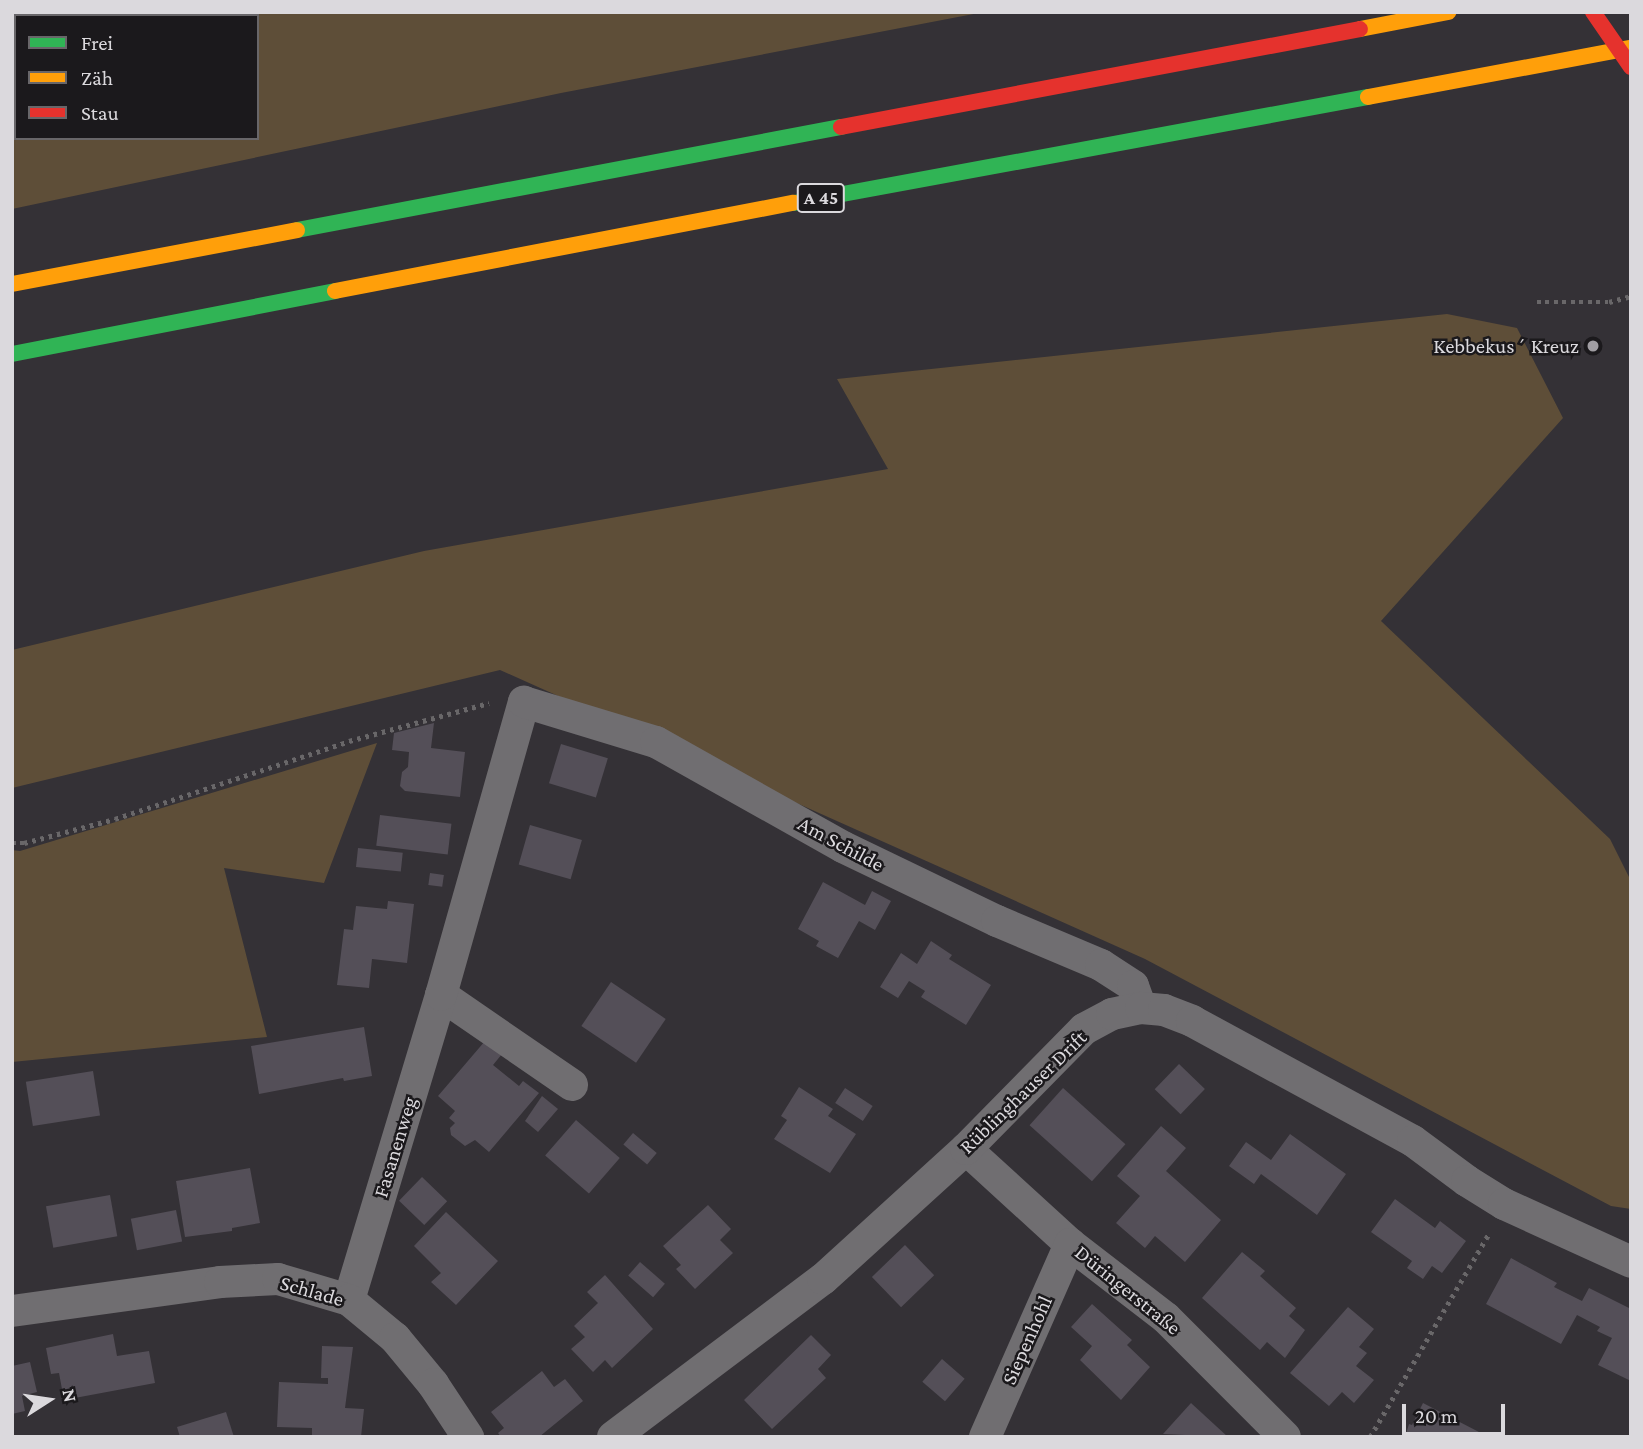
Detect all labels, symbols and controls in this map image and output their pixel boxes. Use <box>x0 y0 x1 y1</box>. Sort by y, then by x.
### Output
legend <box>14 14 259 140</box>
text: Frei <box>81 31 113 55</box>
text: Zäh <box>81 66 113 90</box>
text: Stau <box>81 101 119 125</box>
road number: A 45 <box>796 182 846 214</box>
place label: Kebbekus´ Kreuz <box>1433 333 1579 359</box>
marker: Kebbekus´ Kreuz <box>1585 338 1601 354</box>
street label: Am Schilde <box>794 811 888 877</box>
street label: Rüblinghauser Drift <box>954 1025 1092 1159</box>
street label: Fasanenweg <box>368 1094 422 1200</box>
street label: Düringerstraße <box>1070 1240 1186 1340</box>
street label: Schlade <box>277 1270 347 1312</box>
street label: Siepenhohl <box>996 1292 1058 1388</box>
north arrow <box>14 1365 84 1435</box>
text: N <box>58 1387 82 1404</box>
scale bar <box>1405 1390 1508 1434</box>
text: 20 m <box>1415 1404 1458 1428</box>

